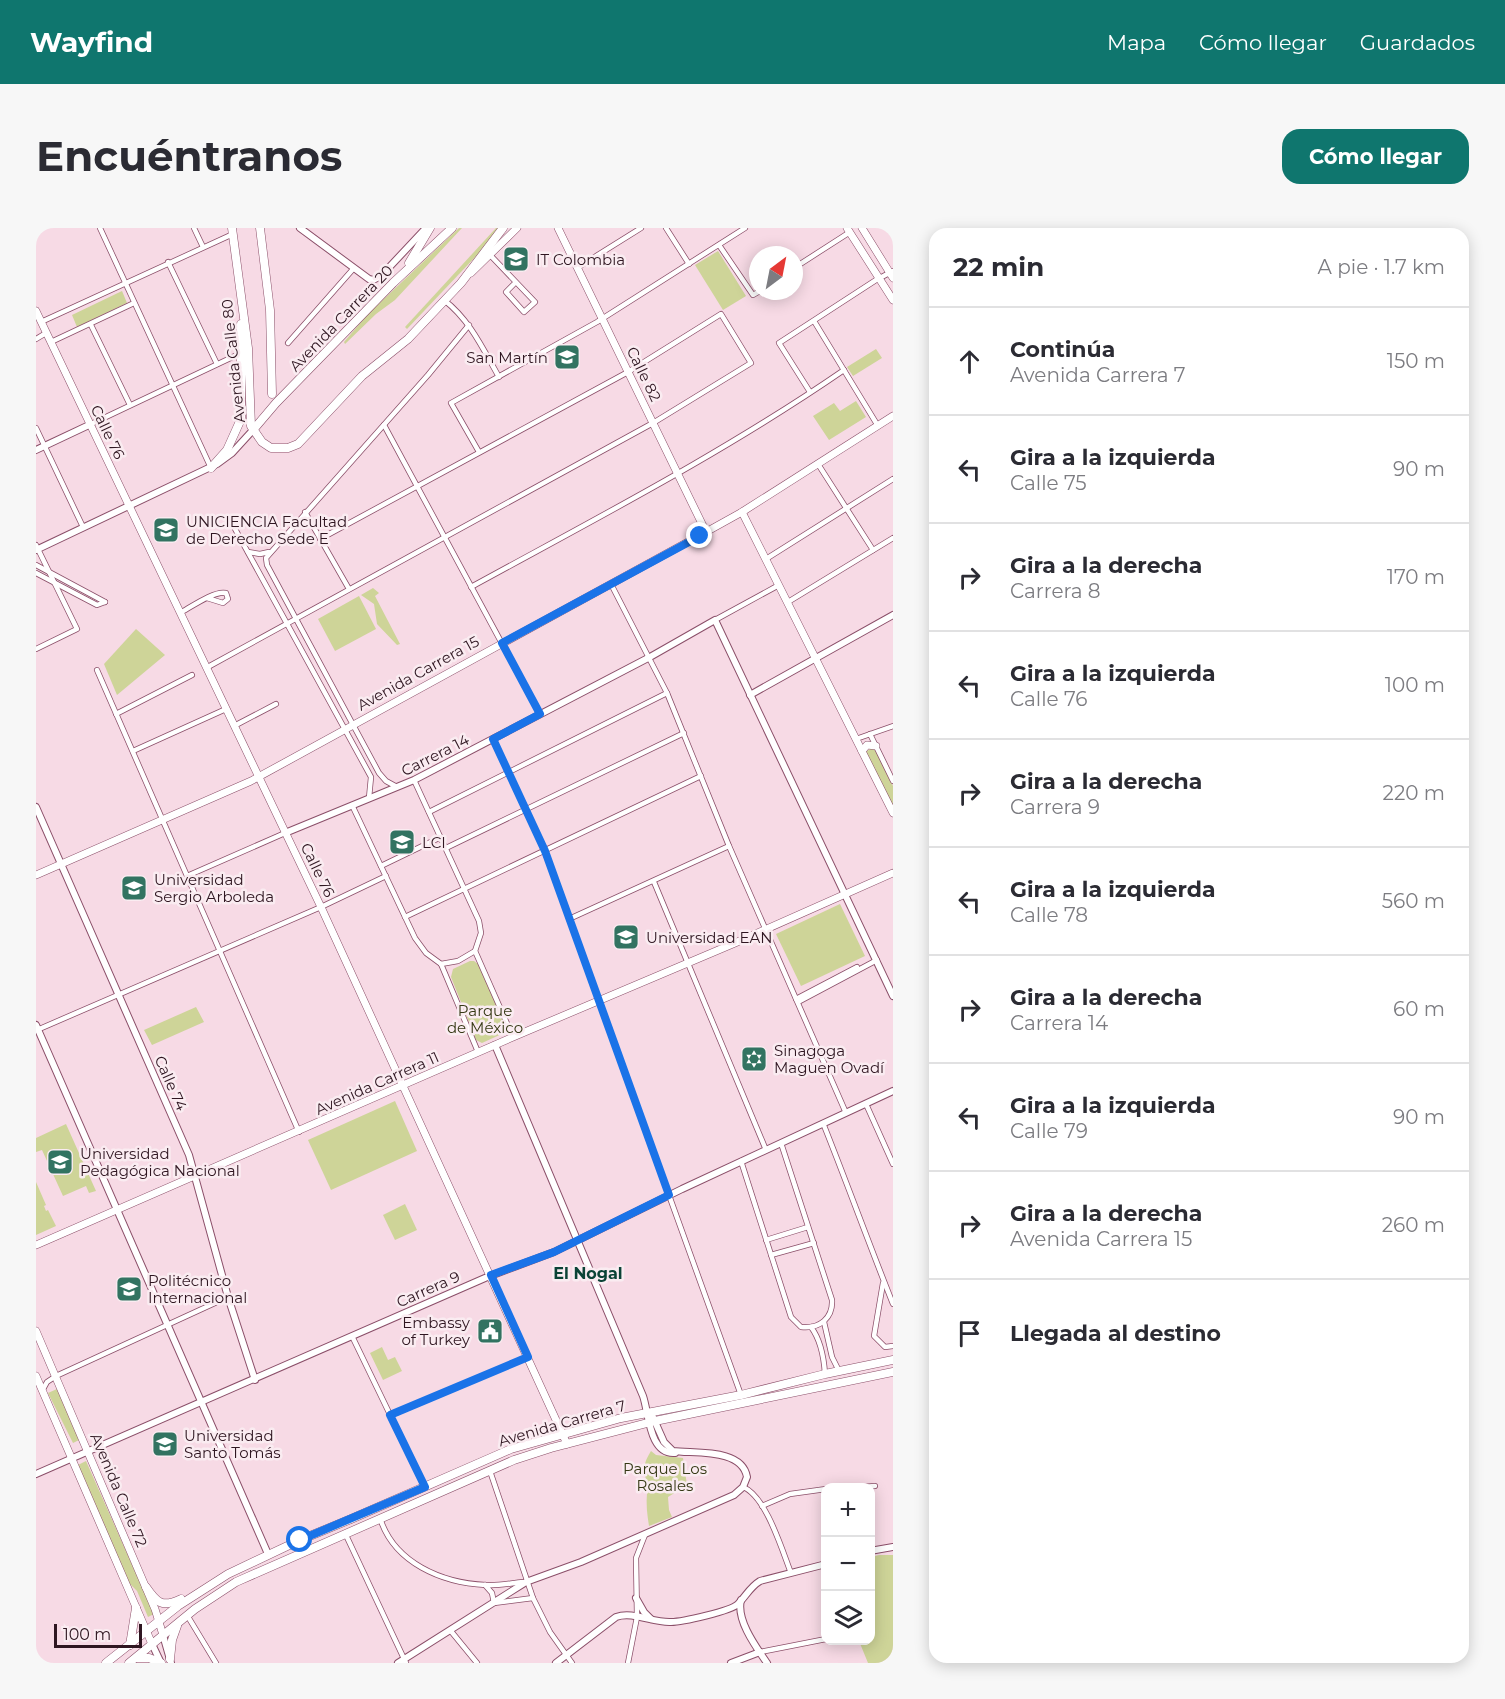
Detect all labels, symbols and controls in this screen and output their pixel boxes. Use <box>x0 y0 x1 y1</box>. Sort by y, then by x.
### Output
text: Wayfind <box>30 25 153 59</box>
text: Mapa <box>1107 30 1166 55</box>
text: Cómo llegar <box>1199 30 1327 55</box>
text: Guardados <box>1360 30 1475 55</box>
button: Cómo llegar <box>1282 129 1469 184</box>
text: Encuéntranos <box>36 130 342 182</box>
school or university icon: IT Colombia <box>501 244 531 274</box>
north arrow <box>749 246 803 300</box>
place label: IT Colombia <box>536 250 625 269</box>
text: 22 min <box>953 251 1044 283</box>
text: A pie · 1.7 km <box>1318 255 1445 279</box>
street label: Avenida Carrera 20 <box>285 261 397 375</box>
street label: Avenida Calle 80 <box>217 298 249 424</box>
text: Continúa <box>1010 336 1115 363</box>
school or university icon: San Martín <box>552 342 582 372</box>
street label: Calle 82 <box>623 344 665 404</box>
icon: ahead <box>953 345 986 378</box>
place label: San Martín <box>466 348 548 367</box>
text: 150 m <box>1387 349 1445 373</box>
text: Avenida Carrera 7 <box>1010 363 1186 387</box>
street label: Calle 76 <box>87 402 129 462</box>
text: Gira a la izquierda <box>1010 444 1216 471</box>
icon: left <box>953 453 986 486</box>
text: 90 m <box>1393 457 1445 481</box>
text: Calle 75 <box>1010 471 1087 495</box>
place label: UNICIENCIA Facultad de Derecho Sede E <box>186 512 347 548</box>
school or university icon: UNICIENCIA Facultad de Derecho Sede E <box>151 515 181 545</box>
route end <box>686 522 712 548</box>
text: Gira a la derecha <box>1010 552 1202 579</box>
icon: right <box>953 561 986 594</box>
text: 170 m <box>1387 565 1445 589</box>
text: Carrera 8 <box>1010 579 1101 603</box>
street label: Avenida Carrera 15 <box>354 632 482 714</box>
text: Gira a la izquierda <box>1010 660 1216 687</box>
icon: left <box>953 669 986 702</box>
text: 100 m <box>1385 673 1445 697</box>
text: Calle 76 <box>1010 687 1087 711</box>
street label: Carrera 14 <box>398 730 472 780</box>
text: Gira a la derecha <box>1010 768 1202 795</box>
icon: right <box>953 777 986 810</box>
text: 220 m <box>1383 781 1445 805</box>
text: Carrera 9 <box>1010 795 1100 819</box>
school or university icon: LCI <box>387 827 417 857</box>
place label: LCI <box>422 833 446 852</box>
street label: Calle 76 <box>297 840 339 900</box>
place label: Universidad Sergio Arboleda <box>154 870 274 906</box>
school or university icon: Universidad Sergio Arboleda <box>119 873 149 903</box>
text: Gira a la izquierda <box>1010 876 1216 903</box>
icon: left <box>953 885 986 918</box>
text: 560 m <box>1382 889 1445 913</box>
text: Calle 78 <box>1010 903 1088 927</box>
school or university icon: Universidad EAN <box>611 922 641 952</box>
place label: Universidad EAN <box>646 928 772 947</box>
text: Gira a la derecha <box>1010 984 1202 1011</box>
icon: right <box>953 993 986 1026</box>
text: 60 m <box>1393 997 1445 1021</box>
park label: Parque de México <box>447 1001 523 1037</box>
text: Carrera 14 <box>1010 1011 1108 1035</box>
place label: Sinagoga Maguen Ovadí <box>774 1041 885 1077</box>
synagogue icon: Sinagoga Maguen Ovadí <box>739 1044 769 1074</box>
street label: Avenida Carrera 11 <box>312 1047 442 1119</box>
street label: Calle 74 <box>150 1053 192 1114</box>
text: Gira a la izquierda <box>1010 1092 1216 1119</box>
icon: left <box>953 1101 986 1134</box>
text: 90 m <box>1393 1105 1445 1129</box>
text: Calle 79 <box>1010 1119 1088 1143</box>
place label: Universidad Pedagógica Nacional <box>80 1144 240 1180</box>
school or university icon: Universidad Pedagógica Nacional <box>45 1147 75 1177</box>
text: Gira a la derecha <box>1010 1200 1202 1227</box>
icon: right <box>953 1209 986 1242</box>
text: 260 m <box>1382 1213 1445 1237</box>
text: Avenida Carrera 15 <box>1010 1227 1192 1251</box>
district label: El Nogal <box>553 1264 623 1283</box>
street label: Carrera 9 <box>393 1267 463 1311</box>
place label: Politécnico Internacional <box>148 1271 247 1307</box>
school or university icon: Politécnico Internacional <box>114 1274 144 1304</box>
place label: Embassy of Turkey <box>401 1313 471 1349</box>
public building icon: Embassy of Turkey <box>475 1316 505 1346</box>
icon: arrive <box>953 1317 986 1350</box>
text: Llegada al destino <box>1010 1320 1221 1347</box>
street label: Avenida Carrera 7 <box>496 1396 628 1450</box>
place label: Universidad Santo Tomás <box>184 1426 281 1462</box>
school or university icon: Universidad Santo Tomás <box>150 1429 180 1459</box>
street label: Avenida Calle 72 <box>86 1430 152 1550</box>
park label: Parque Los Rosales <box>623 1459 707 1495</box>
map controls <box>821 1483 875 1645</box>
button: + <box>821 1483 875 1537</box>
route start <box>286 1526 312 1552</box>
button: − <box>821 1537 875 1591</box>
button: layers <box>821 1591 875 1645</box>
scale bar <box>54 1621 142 1648</box>
text: 100 m <box>63 1625 111 1644</box>

